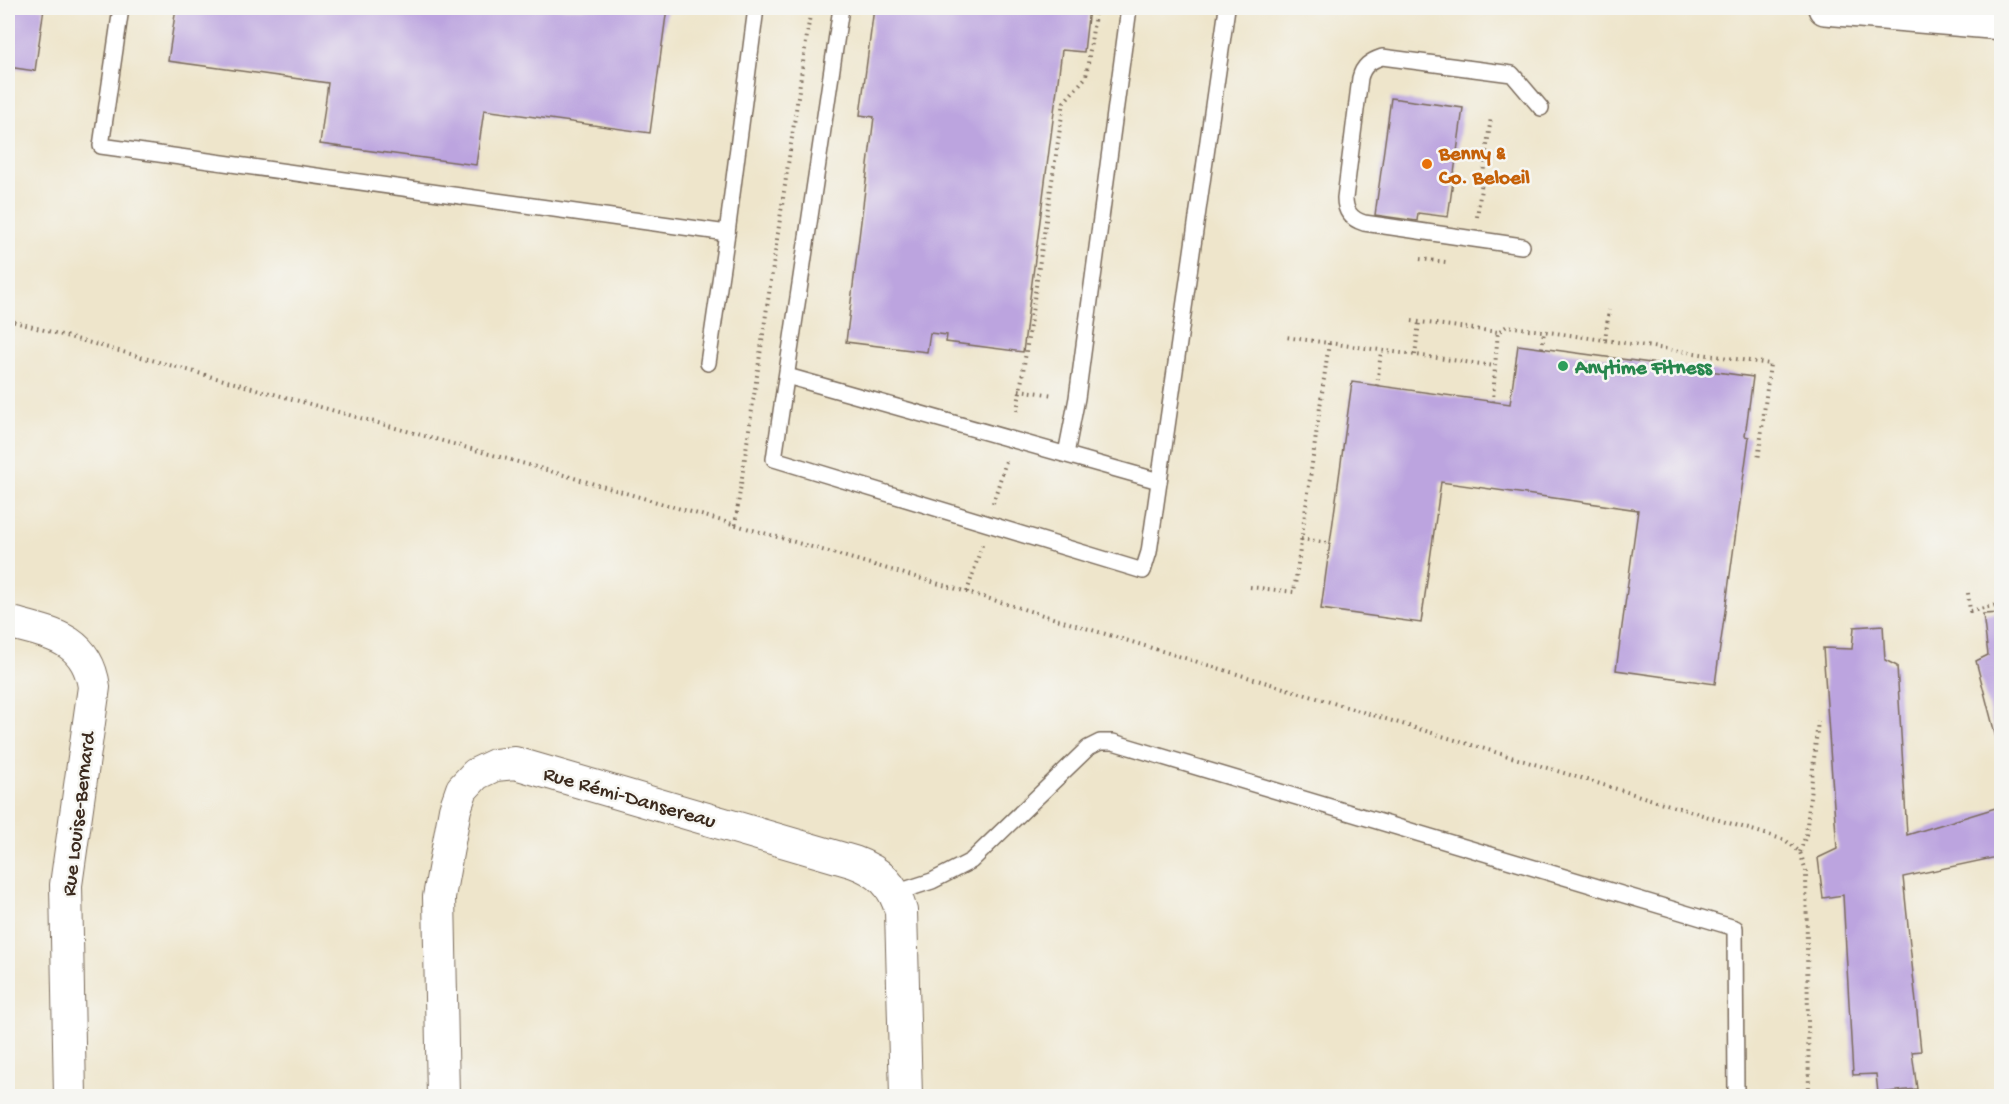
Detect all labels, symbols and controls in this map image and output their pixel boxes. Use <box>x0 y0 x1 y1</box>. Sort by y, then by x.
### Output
place label: Benny & Co. Beloeil <box>1438 143 1530 192</box>
marker: Benny & Co. Beloeil <box>1420 157 1434 171</box>
place label: Anytime Fitness <box>1574 357 1713 382</box>
marker: Anytime Fitness <box>1556 359 1570 373</box>
street label: Rue Louise-Bernard <box>58 729 103 898</box>
street label: Rue Rémi-Dansereau <box>540 763 718 836</box>

